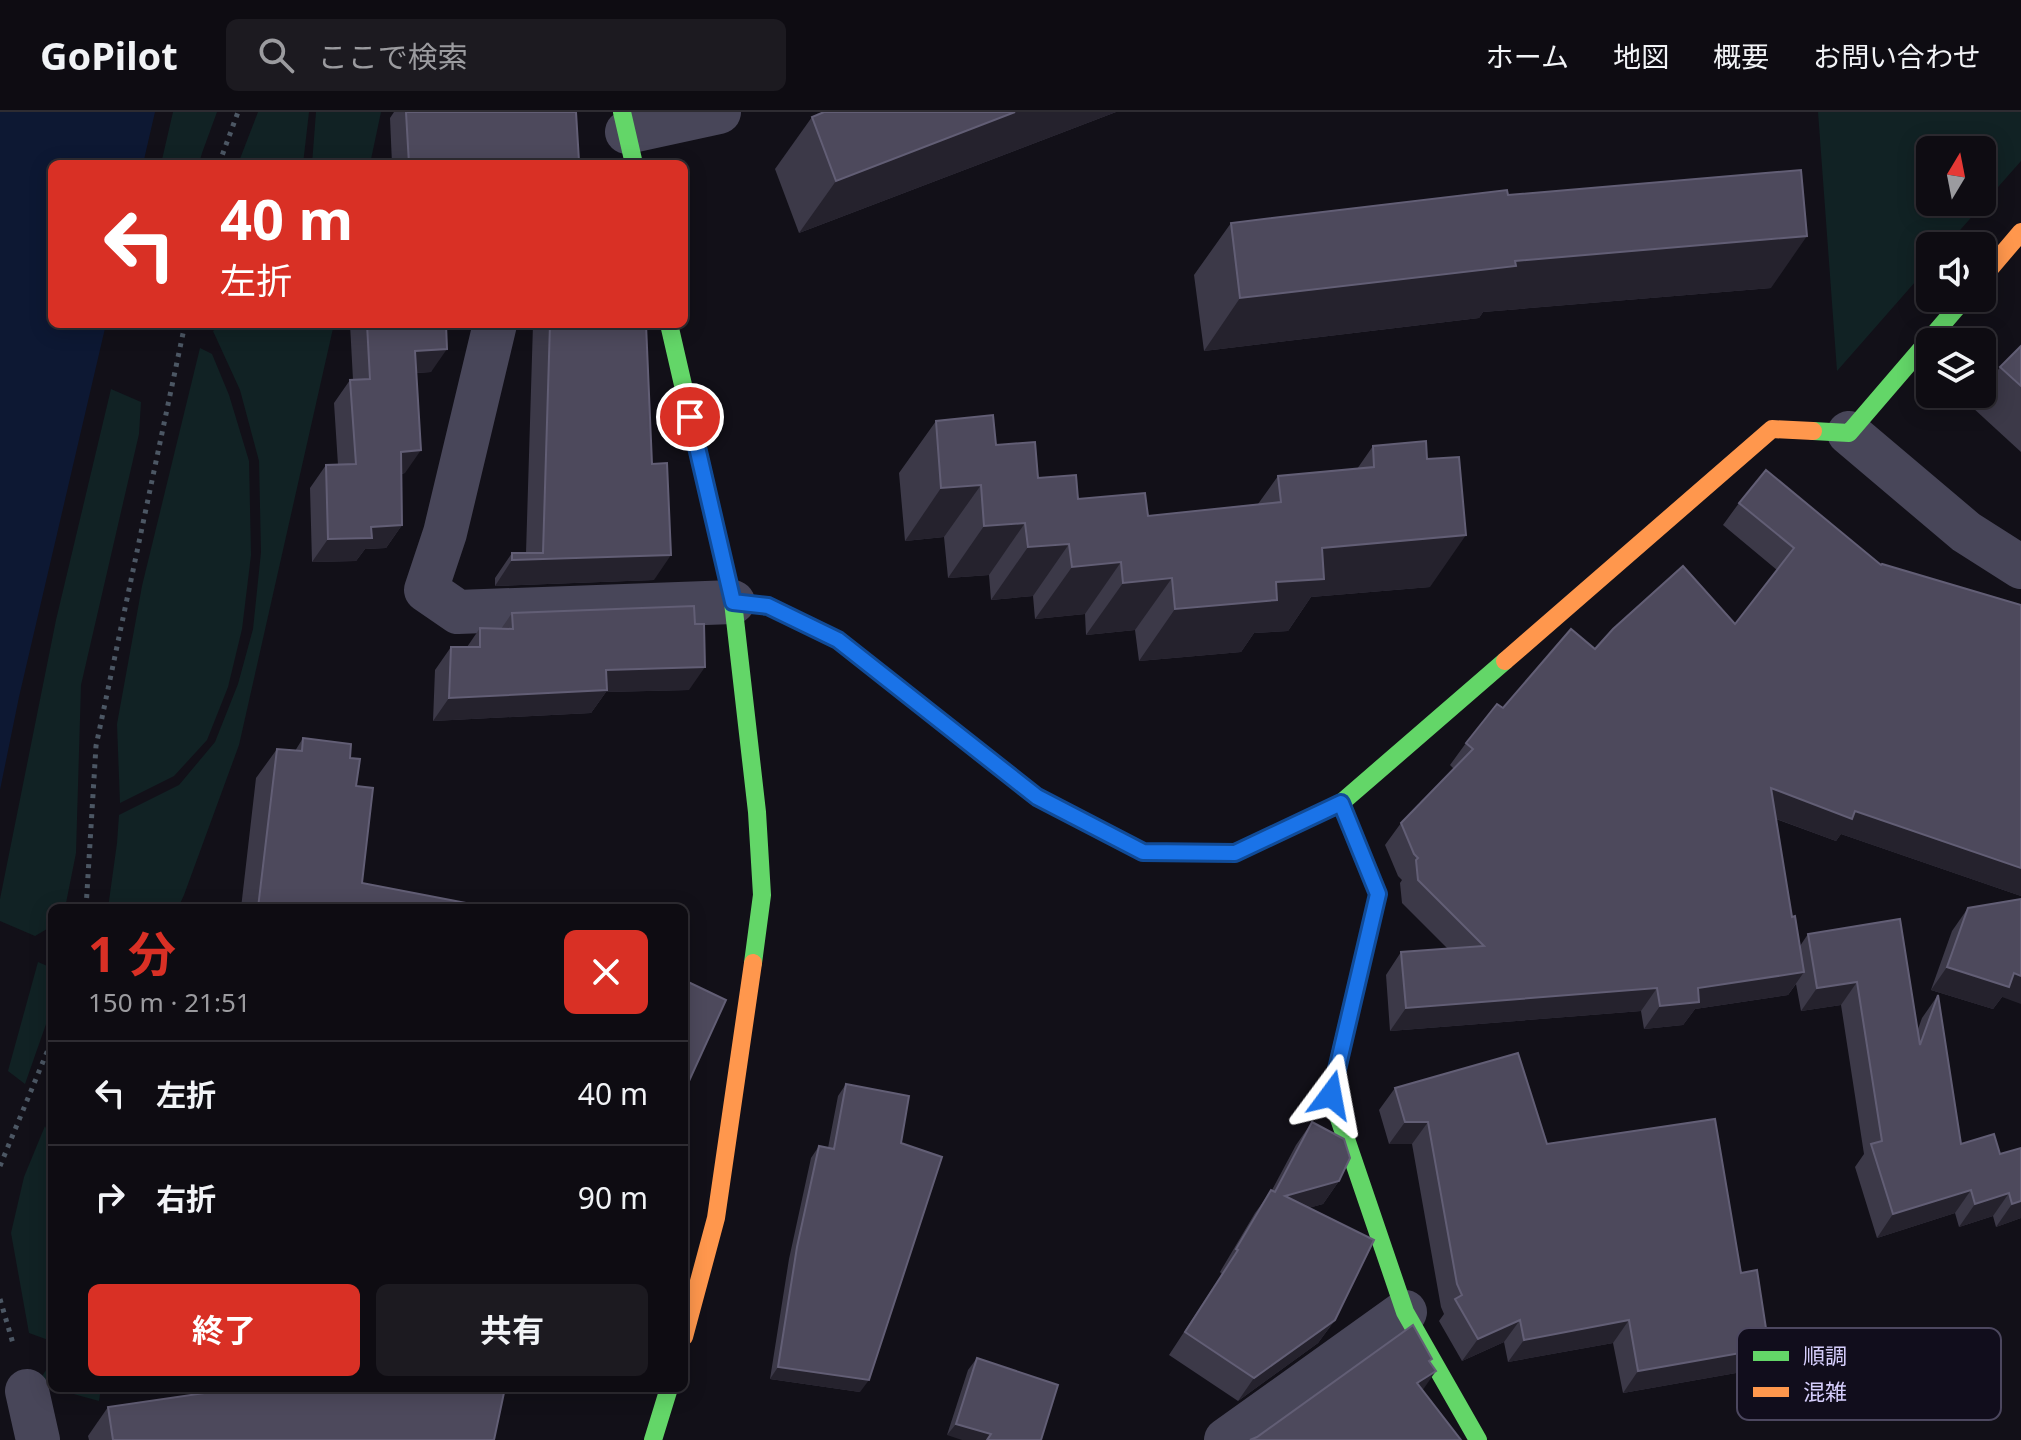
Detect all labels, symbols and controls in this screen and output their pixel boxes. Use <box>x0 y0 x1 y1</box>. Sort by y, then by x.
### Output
search box <box>226 19 786 91</box>
text: GoPilot <box>40 29 178 81</box>
icon: search <box>254 33 298 77</box>
text: ここで検索 <box>318 36 468 77</box>
text: ホーム <box>1486 37 1569 75</box>
text: 地図 <box>1613 37 1669 75</box>
text: 概要 <box>1713 37 1769 75</box>
text: お問い合わせ <box>1813 37 1981 75</box>
north arrow <box>1916 136 1996 216</box>
map controls <box>1916 136 1996 408</box>
text: 40 m <box>220 180 353 256</box>
icon: left <box>88 192 192 296</box>
button: sound <box>1916 232 1996 312</box>
text: 左折 <box>220 256 292 305</box>
button: layers <box>1916 328 1996 408</box>
pin <box>656 383 724 451</box>
icon: arrive <box>668 395 712 439</box>
text: 1 分 <box>88 921 176 986</box>
button: close <box>564 930 648 1014</box>
text: 150 m · 21:51 <box>88 984 251 1020</box>
position arrow <box>1289 1053 1373 1137</box>
icon: left <box>88 1071 132 1115</box>
text: 40 m <box>578 1073 648 1114</box>
text: 左折 <box>156 1074 216 1115</box>
icon: right <box>88 1175 132 1219</box>
text: 90 m <box>578 1177 648 1218</box>
text: 右折 <box>156 1178 216 1219</box>
button: 終了 <box>88 1284 360 1376</box>
button: 共有 <box>376 1284 648 1376</box>
legend <box>1737 1328 2001 1420</box>
text: 順調 <box>1803 1340 1847 1370</box>
text: 混雑 <box>1803 1376 1847 1406</box>

